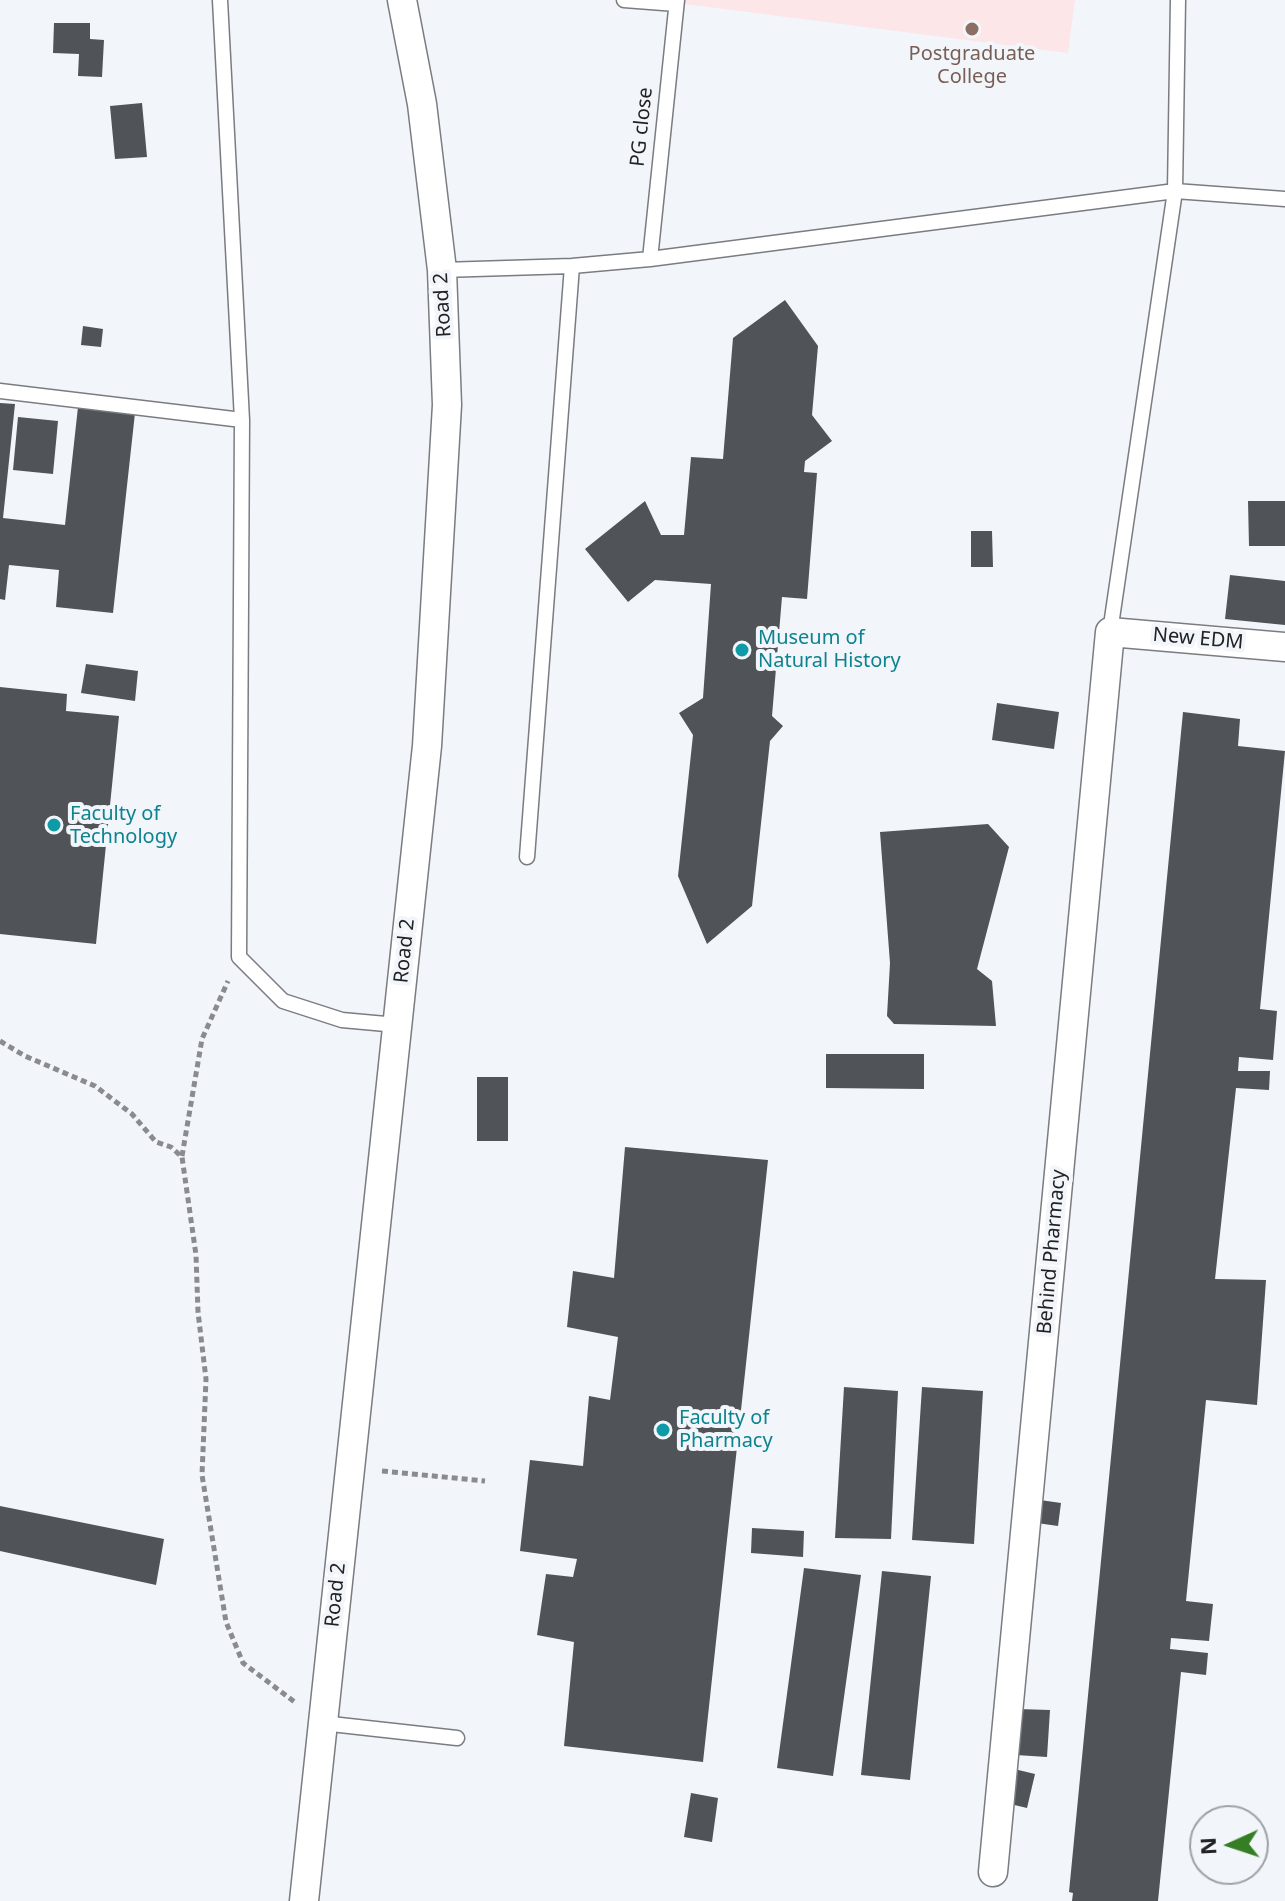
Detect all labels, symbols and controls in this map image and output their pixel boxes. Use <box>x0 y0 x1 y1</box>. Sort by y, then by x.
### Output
marker: Postgraduate College <box>963 20 981 38</box>
place label: Postgraduate College <box>909 42 1035 89</box>
street label: PG close <box>626 86 658 168</box>
street label: Road 2 <box>429 272 457 338</box>
street label: New EDM <box>1152 623 1244 655</box>
place label: Museum of Natural History <box>758 626 901 673</box>
marker: Museum of Natural History <box>733 641 751 659</box>
place label: Faculty of Technology <box>70 802 177 849</box>
marker: Faculty of Technology <box>45 816 63 834</box>
street label: Road 2 <box>390 918 420 984</box>
street label: Behind Pharmacy <box>1033 1169 1071 1335</box>
place label: Faculty of Pharmacy <box>679 1406 773 1453</box>
marker: Faculty of Pharmacy <box>654 1421 672 1439</box>
street label: Road 2 <box>321 1562 351 1628</box>
north arrow <box>1189 1805 1269 1885</box>
text: N <box>1192 1836 1222 1856</box>

